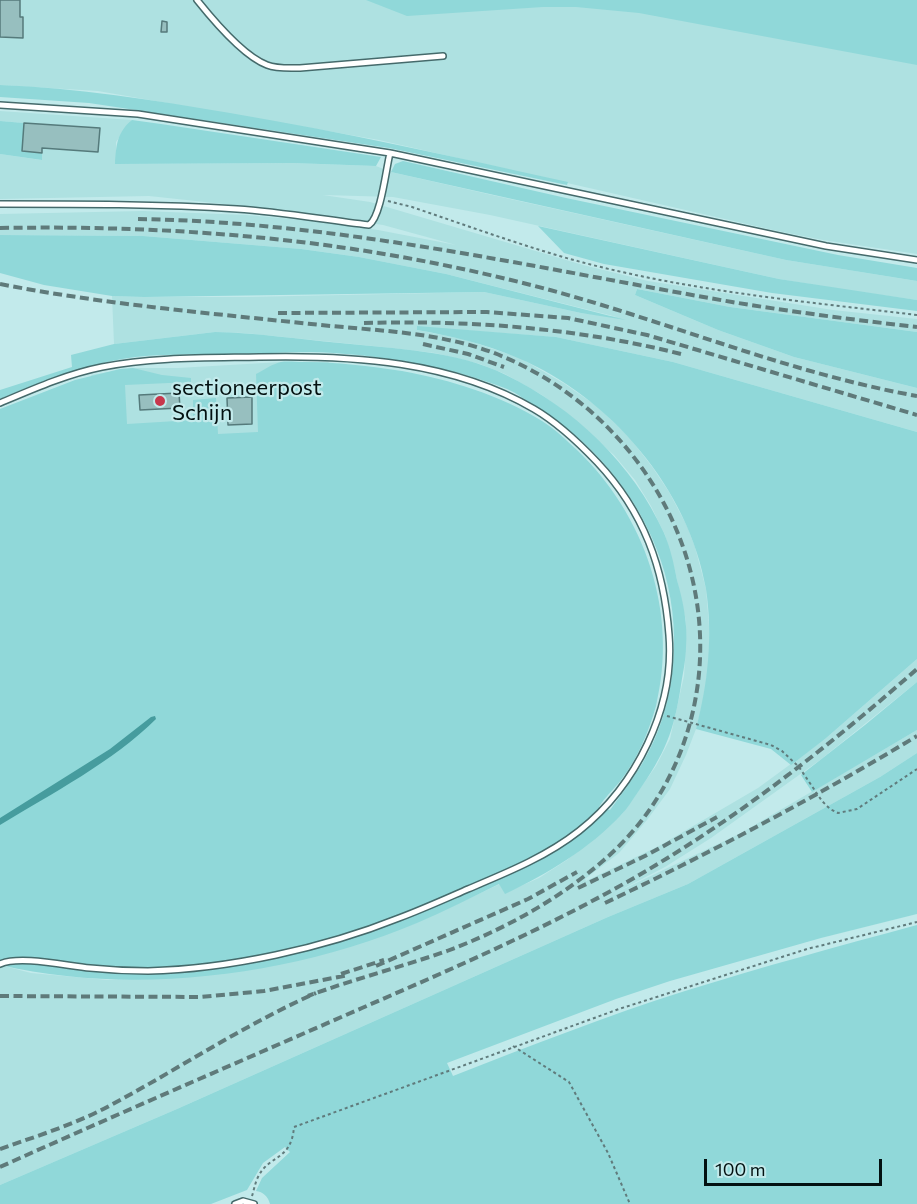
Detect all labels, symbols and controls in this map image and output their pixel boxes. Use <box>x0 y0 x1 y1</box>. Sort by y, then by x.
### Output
place label: sectioneerpost Schijn <box>172 375 322 427</box>
marker: sectioneerpost Schijn <box>153 394 167 408</box>
scale bar <box>707 1147 886 1185</box>
text: 100 m <box>715 1158 765 1180</box>

